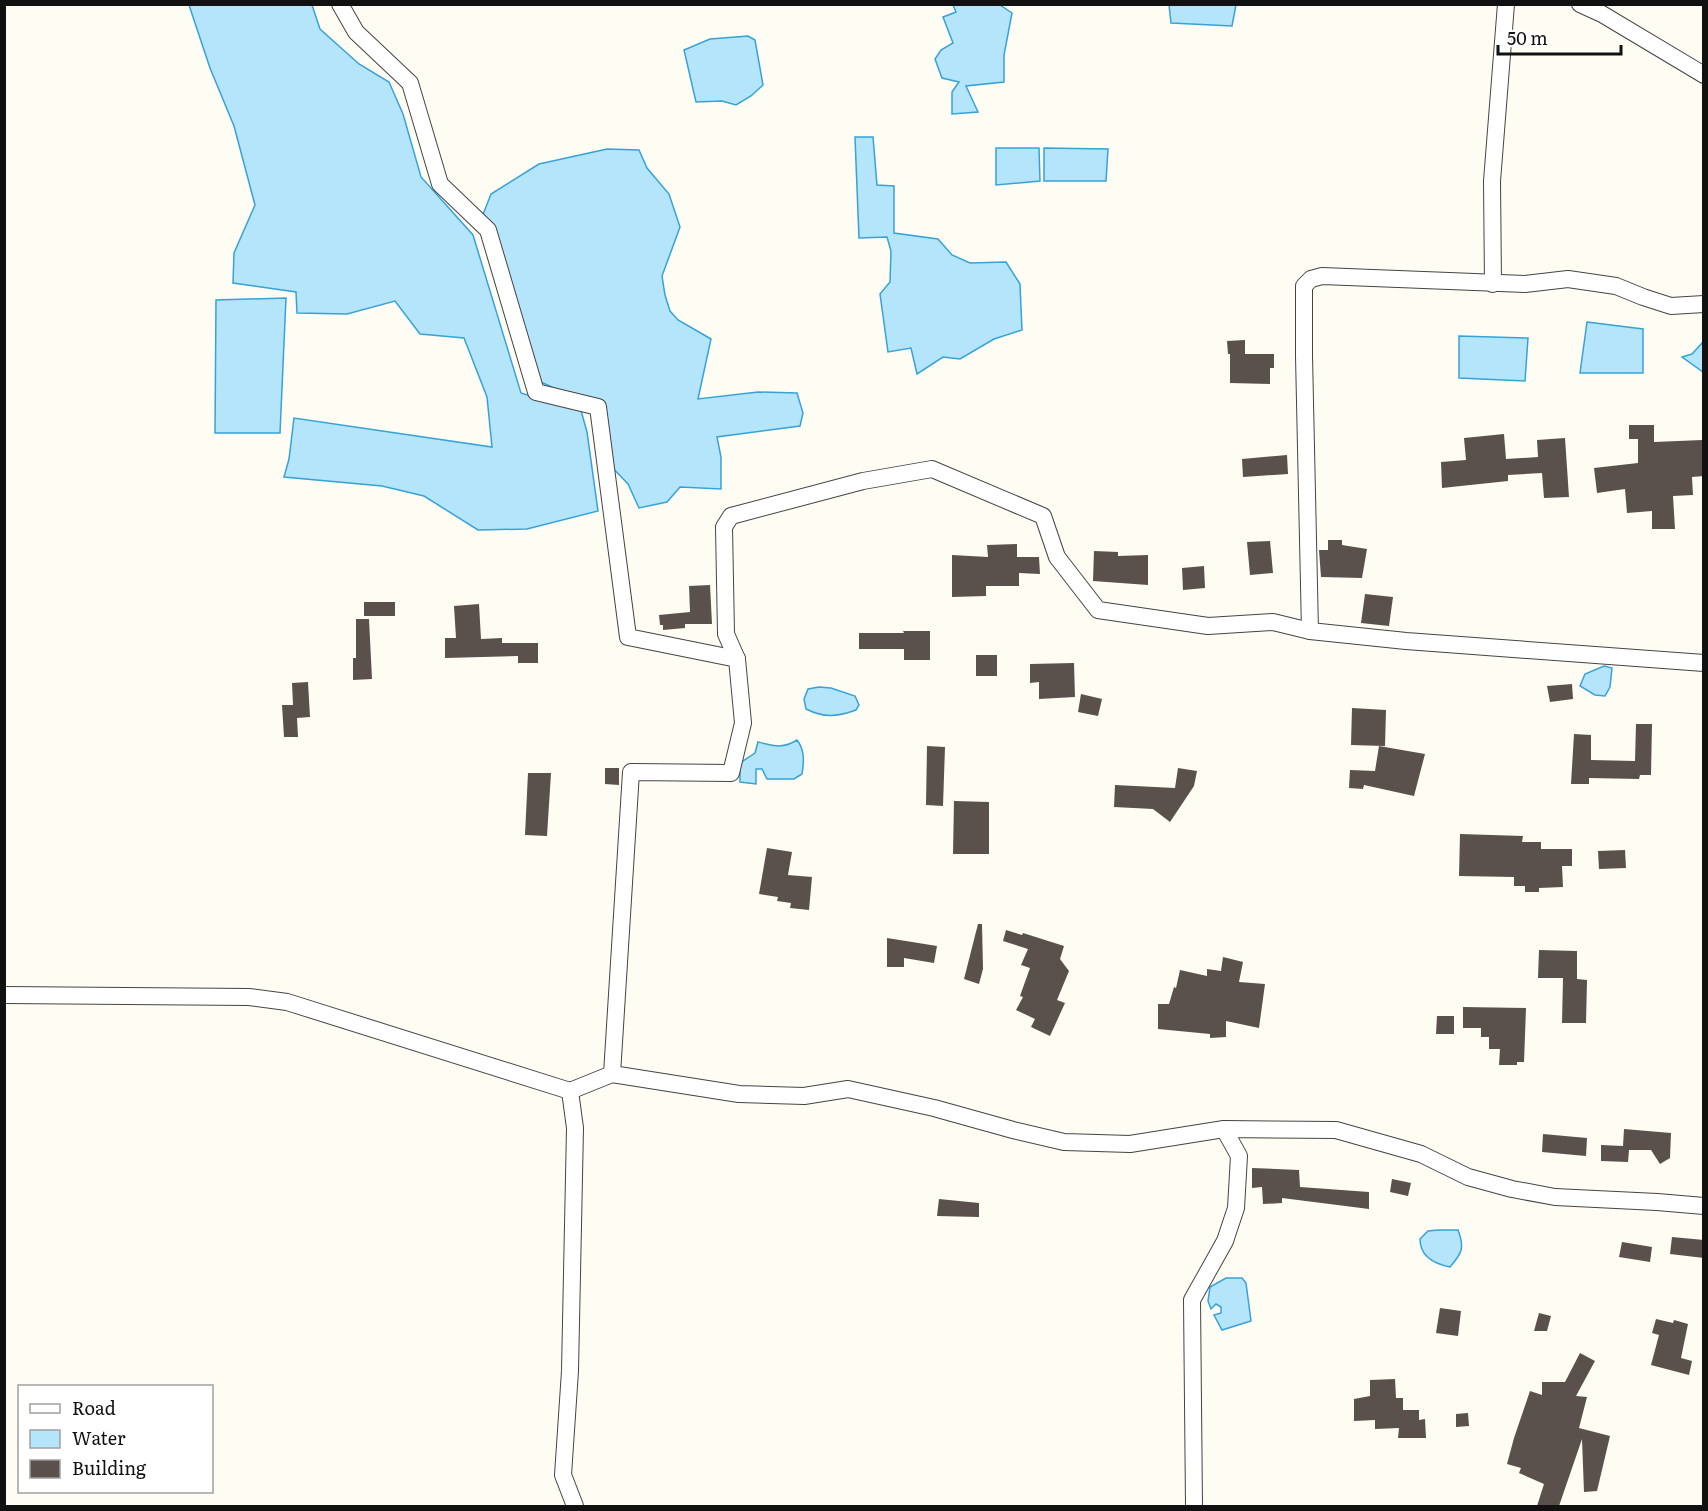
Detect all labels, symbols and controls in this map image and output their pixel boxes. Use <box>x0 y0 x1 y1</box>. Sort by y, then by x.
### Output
scale bar <box>1498 18 1621 56</box>
text: 50 m <box>1507 24 1548 51</box>
legend <box>18 1385 213 1493</box>
text: Road <box>72 1394 116 1421</box>
text: Water <box>72 1424 126 1451</box>
text: Building <box>72 1454 147 1481</box>

